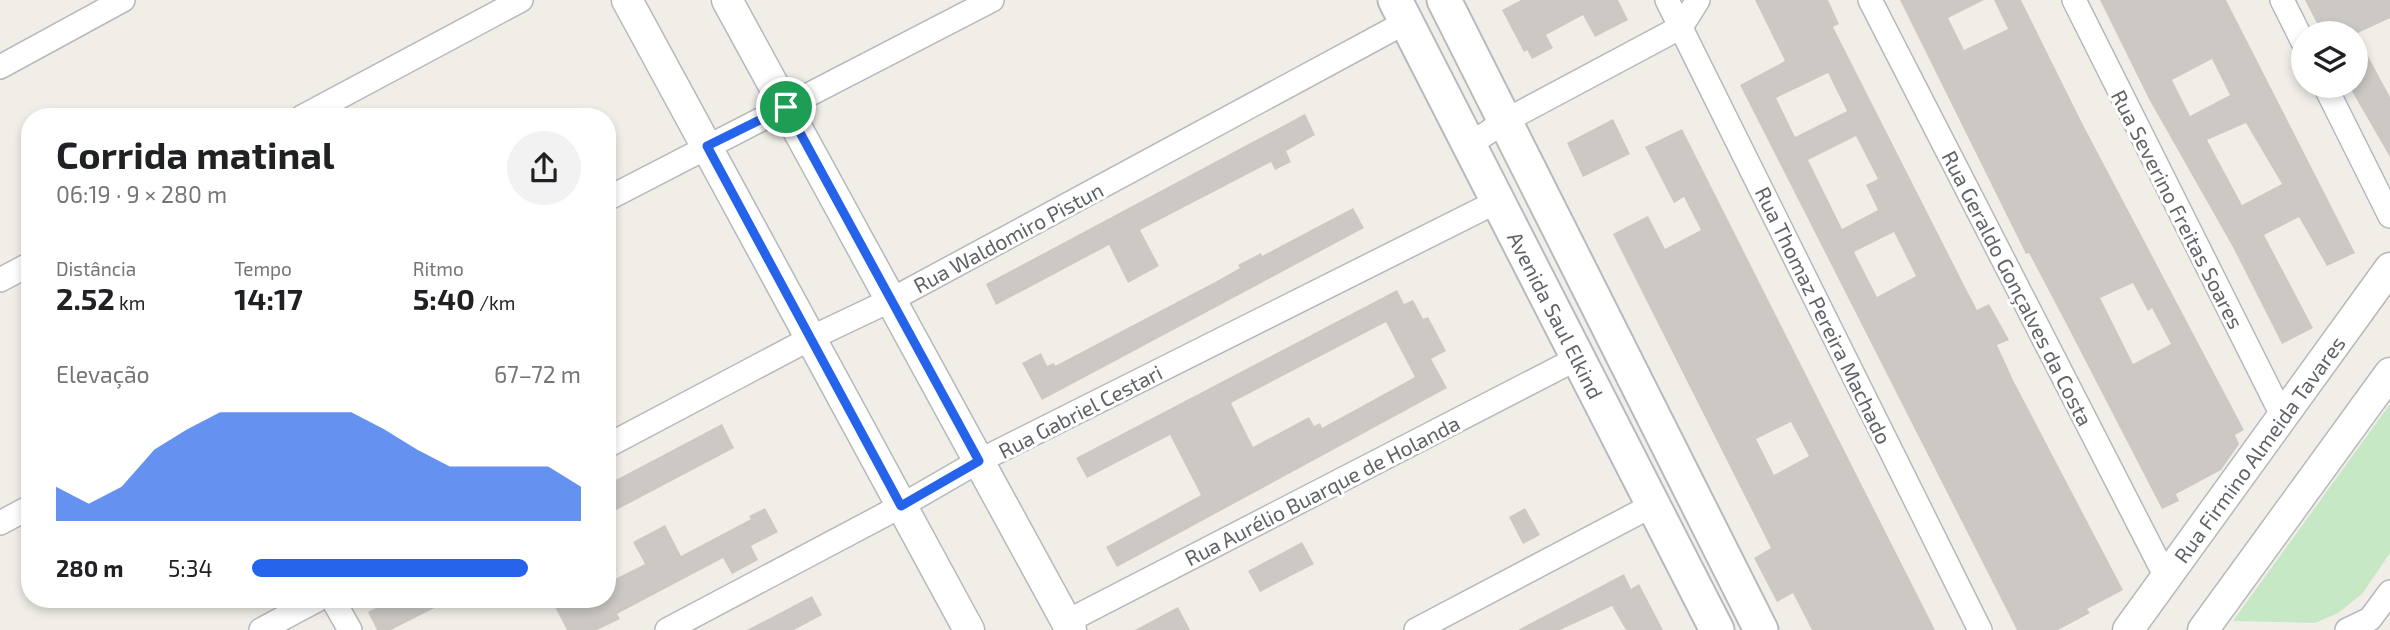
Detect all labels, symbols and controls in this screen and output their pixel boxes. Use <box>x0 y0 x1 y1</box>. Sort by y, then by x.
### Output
map controls <box>2291 21 2368 98</box>
button: layers <box>2291 21 2368 98</box>
pin <box>756 77 816 137</box>
street label: Rua Severino Freitas Soares <box>2107 85 2249 333</box>
icon: arrive <box>767 88 805 126</box>
text: Corrida matinal <box>56 131 334 177</box>
button: share <box>507 131 581 205</box>
street label: Rua Geraldo Gonçalves da Costa <box>1936 146 2098 431</box>
street label: Rua Waldomiro Pistun <box>909 176 1107 298</box>
text: 06:19 · 9 × 280 m <box>56 180 227 208</box>
street label: Rua Thomaz Pereira Machado <box>1751 182 1897 448</box>
street label: Avenida Saul Elkind <box>1503 227 1609 403</box>
text: Distância <box>56 257 136 280</box>
text: Tempo <box>234 257 292 280</box>
text: Ritmo <box>413 257 464 280</box>
text: 2.52 <box>56 280 115 316</box>
text: 14:17 <box>234 280 303 316</box>
text: 5:40 <box>413 280 475 316</box>
text: km <box>115 291 145 314</box>
text: /km <box>475 291 515 314</box>
street label: Rua Firmino Almeida Tavares <box>2168 331 2350 567</box>
street label: Rua Gabriel Cestari <box>994 359 1166 463</box>
text: Elevação <box>56 360 150 388</box>
text: 67–72 m <box>494 360 581 388</box>
street label: Rua Aurélio Buarque de Holanda <box>1180 410 1464 570</box>
text: 280 m <box>56 554 123 582</box>
text: 5:34 <box>168 554 213 582</box>

